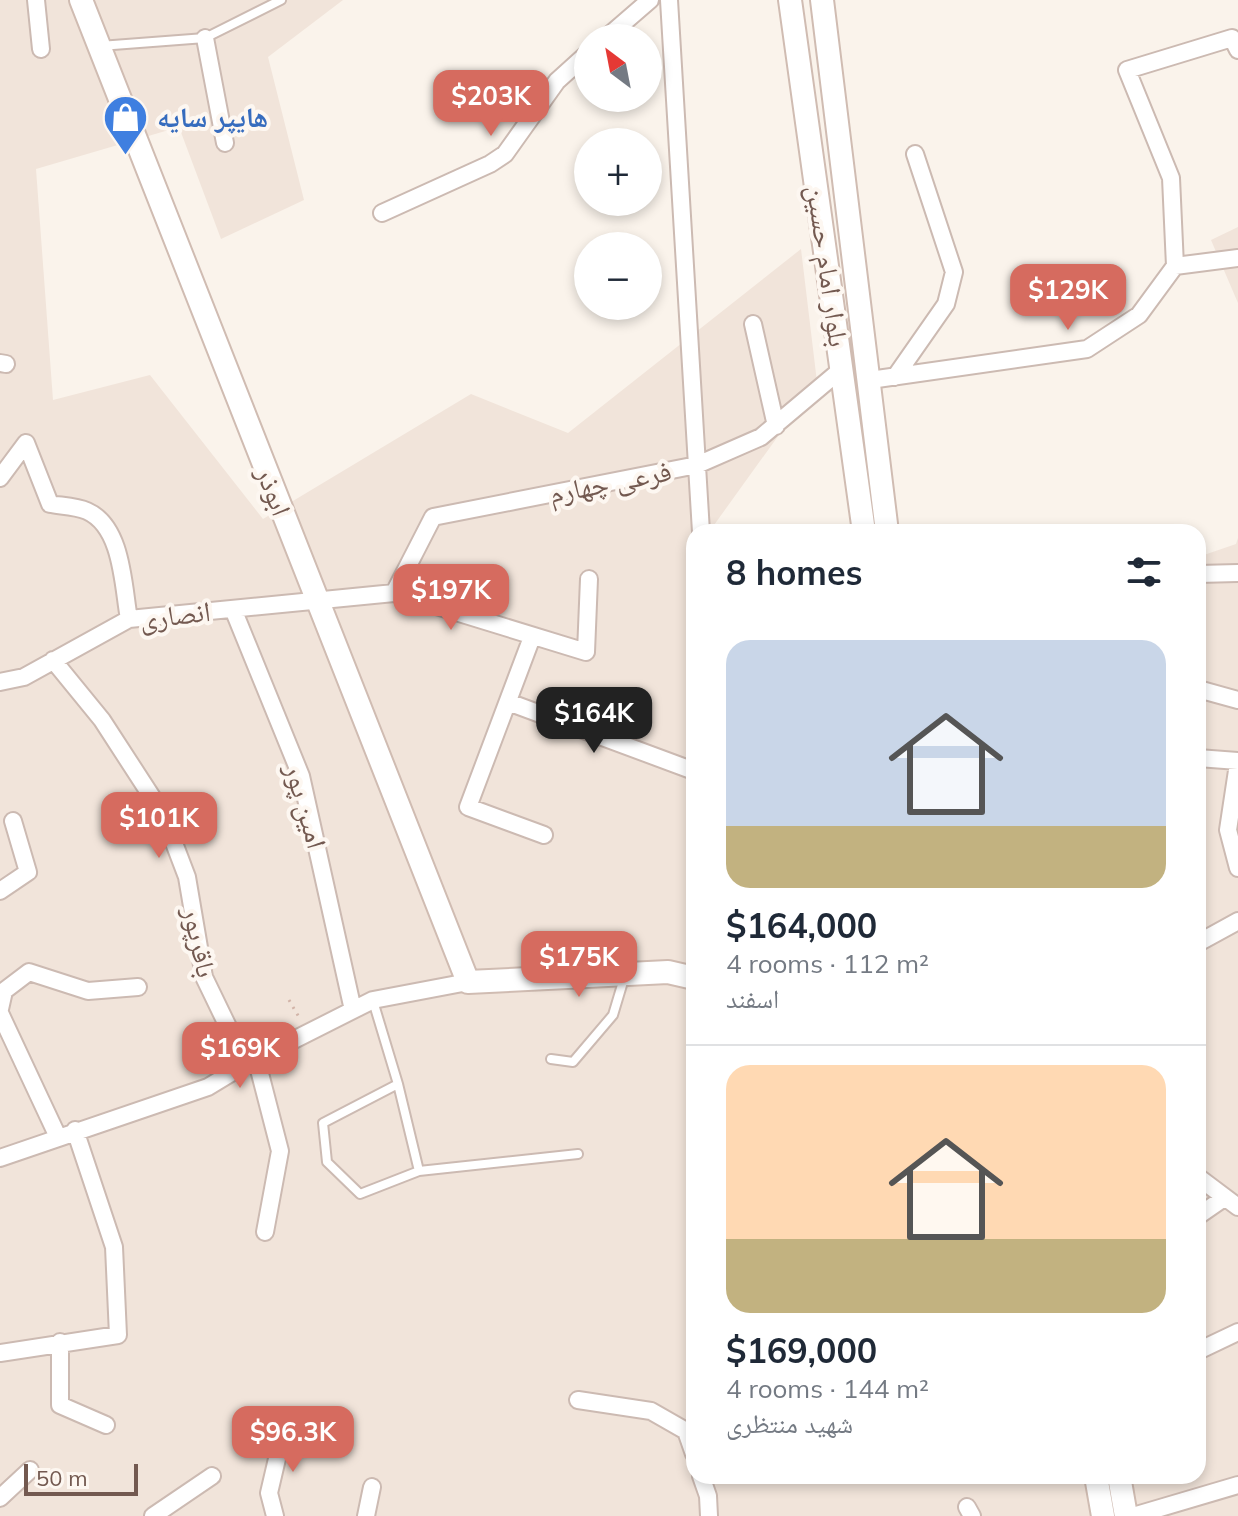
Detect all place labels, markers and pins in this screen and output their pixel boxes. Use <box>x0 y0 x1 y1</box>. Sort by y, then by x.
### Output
pin: $203K <box>435 70 547 138</box>
shop icon: هایپر‌ سایه <box>102 93 150 156</box>
place label: هایپر‌ سایه <box>157 99 268 134</box>
pin: $129K <box>1012 264 1124 332</box>
pin: $197K <box>395 564 507 632</box>
pin: $164K <box>538 687 650 755</box>
pin: $101K <box>103 792 215 860</box>
pin: $175K <box>523 931 635 999</box>
pin: $169K <box>184 1022 296 1090</box>
pin: $96.3K <box>228 1406 358 1474</box>

